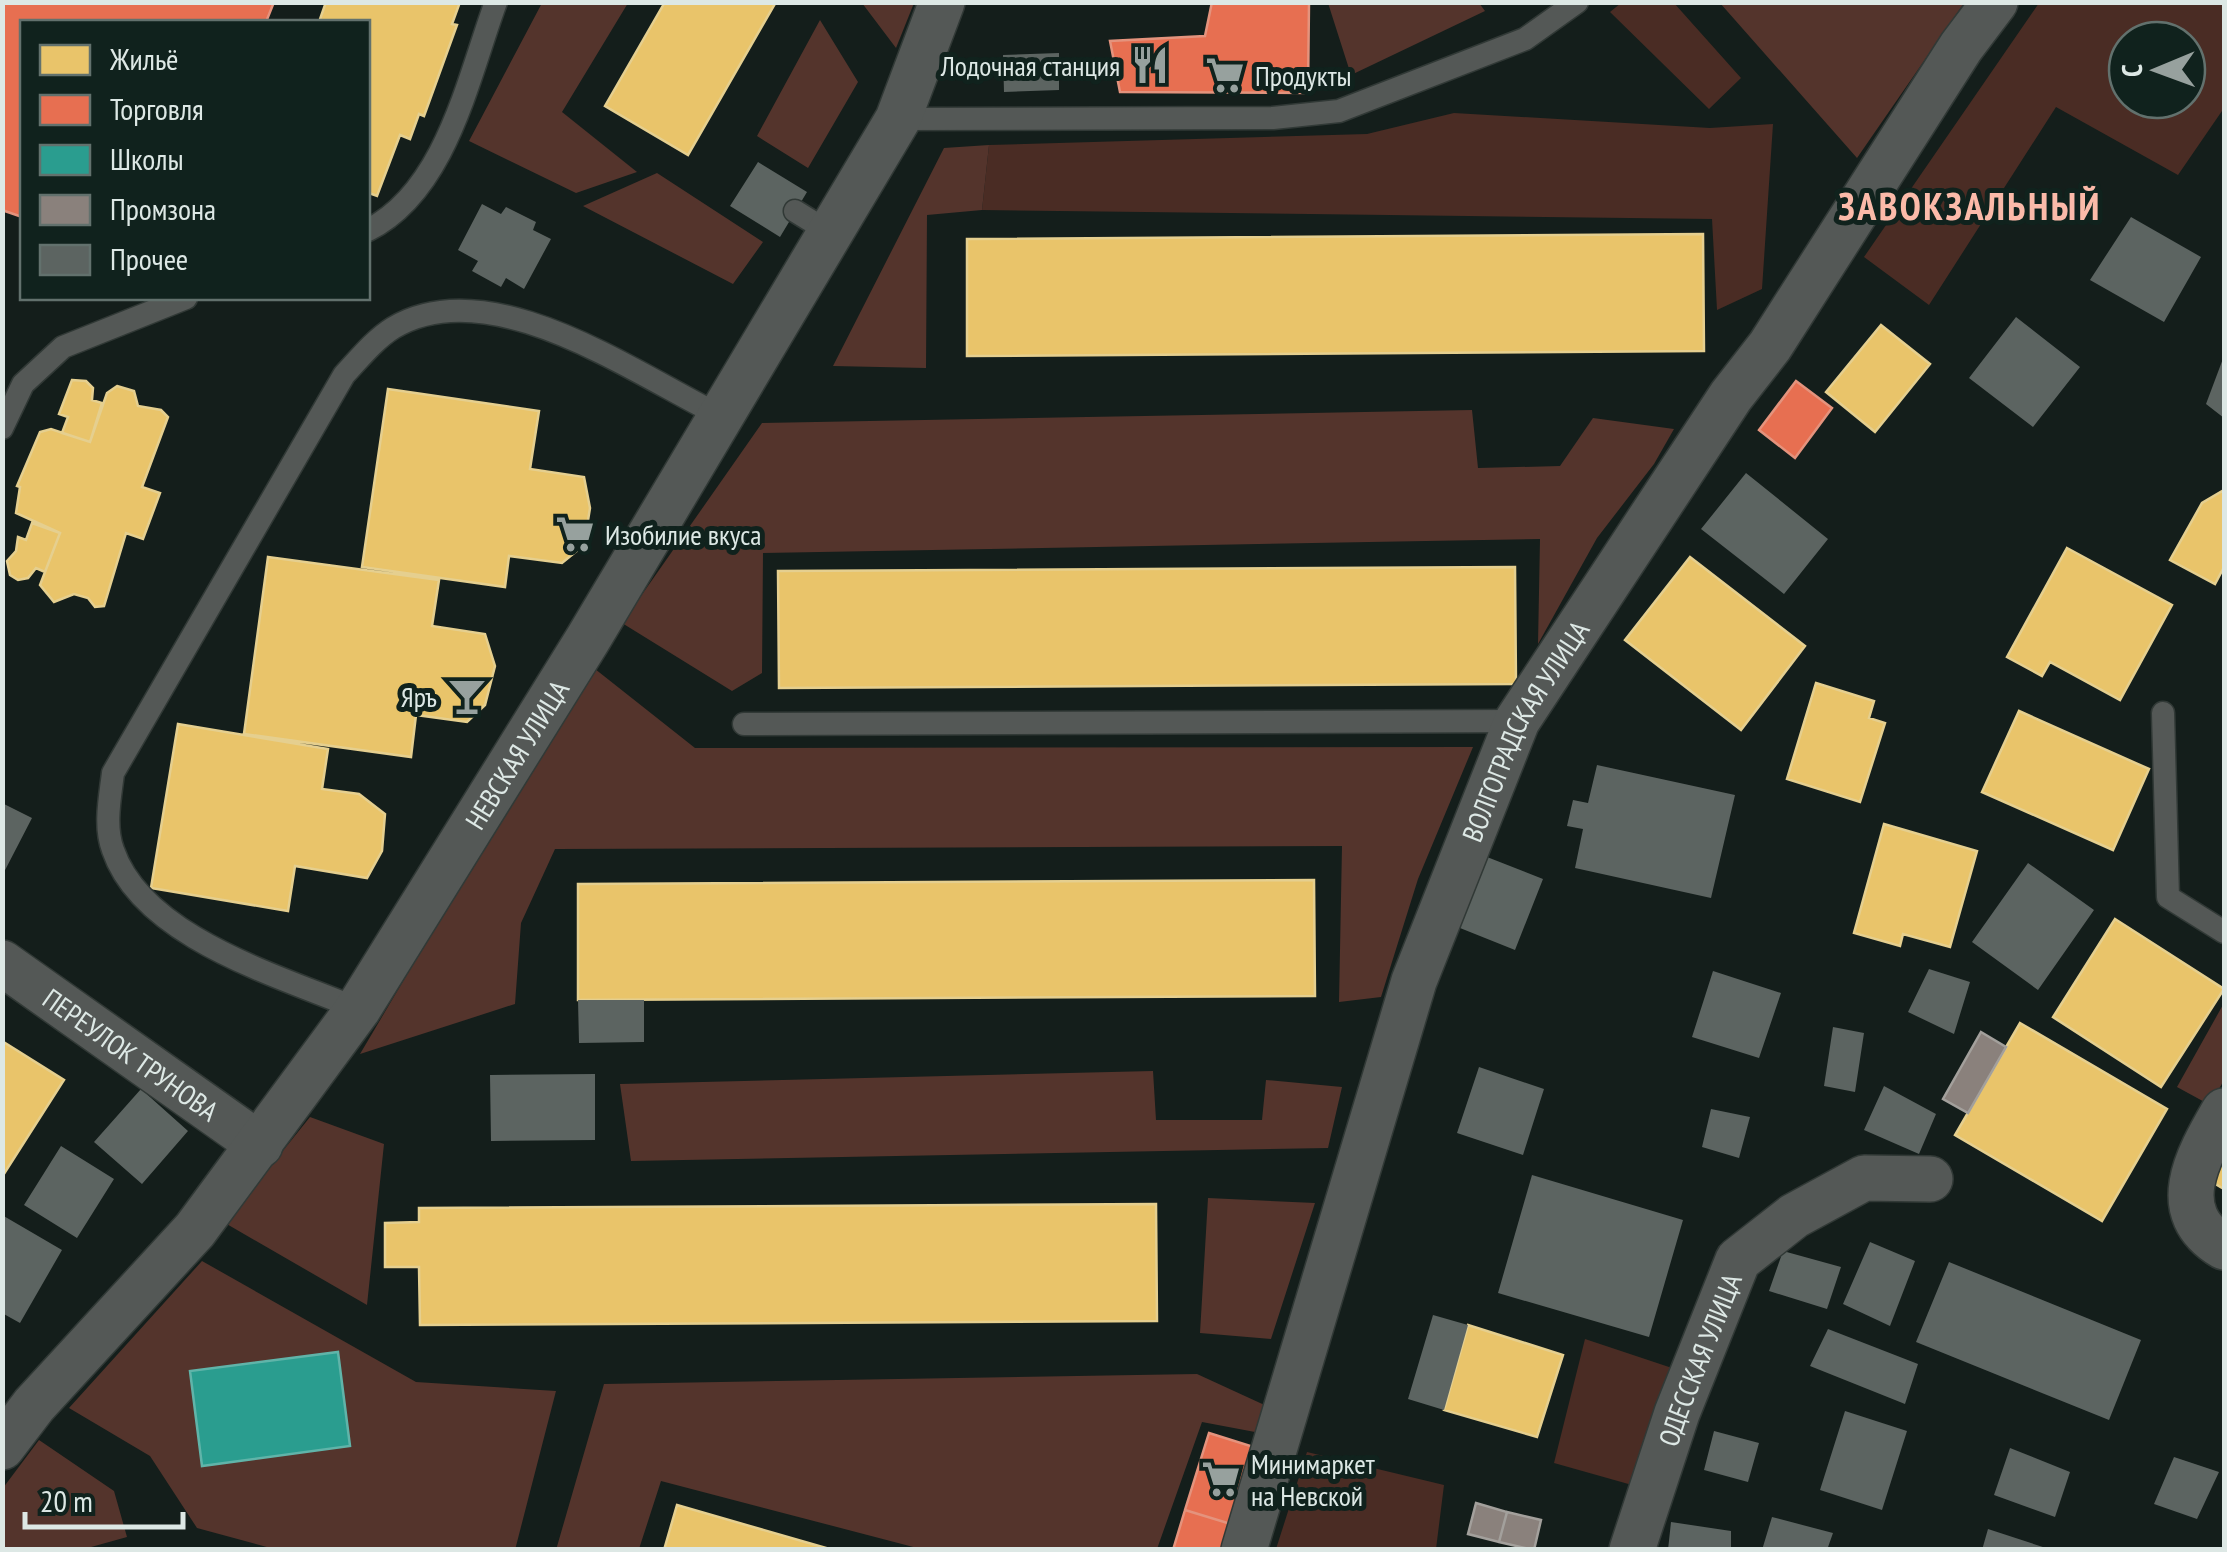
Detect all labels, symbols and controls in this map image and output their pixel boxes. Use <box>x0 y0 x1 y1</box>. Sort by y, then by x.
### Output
legend <box>20 20 370 300</box>
north arrow <box>2107 20 2207 120</box>
text: Жильё <box>109 39 178 78</box>
restaurant icon: Лодочная станция <box>1129 44 1171 86</box>
place label: Лодочная станция <box>940 47 1120 84</box>
supermarket icon: Продукты <box>1204 54 1246 96</box>
place label: Продукты <box>1255 57 1352 94</box>
text: С <box>2113 64 2150 77</box>
text: Торговля <box>110 89 204 128</box>
text: Школы <box>110 139 184 178</box>
district label: ЗАВОКЗАЛЬНЫЙ <box>1838 181 2102 230</box>
text: Промзона <box>110 189 216 228</box>
text: Прочее <box>110 239 188 278</box>
supermarket icon: Изобилие вкуса <box>554 513 596 555</box>
place label: Изобилие вкуса <box>605 516 761 553</box>
street label: ВОЛГОГРАДСКАЯ УЛИЦА <box>1453 613 1597 847</box>
street label: НЕВСКАЯ УЛИЦА <box>456 672 577 836</box>
bar icon: Яръ <box>446 675 488 717</box>
place label: Яръ <box>401 678 437 715</box>
street label: ПЕРЕУЛОК ТРУНОВА <box>36 979 227 1129</box>
street label: ОДЕССКАЯ УЛИЦА <box>1649 1267 1750 1451</box>
place label: Минимаркет на Невской <box>1251 1445 1375 1514</box>
supermarket icon: Минимаркет на Невской <box>1200 1458 1242 1500</box>
scale bar <box>25 1467 182 1529</box>
text: 20 m <box>40 1481 93 1520</box>

